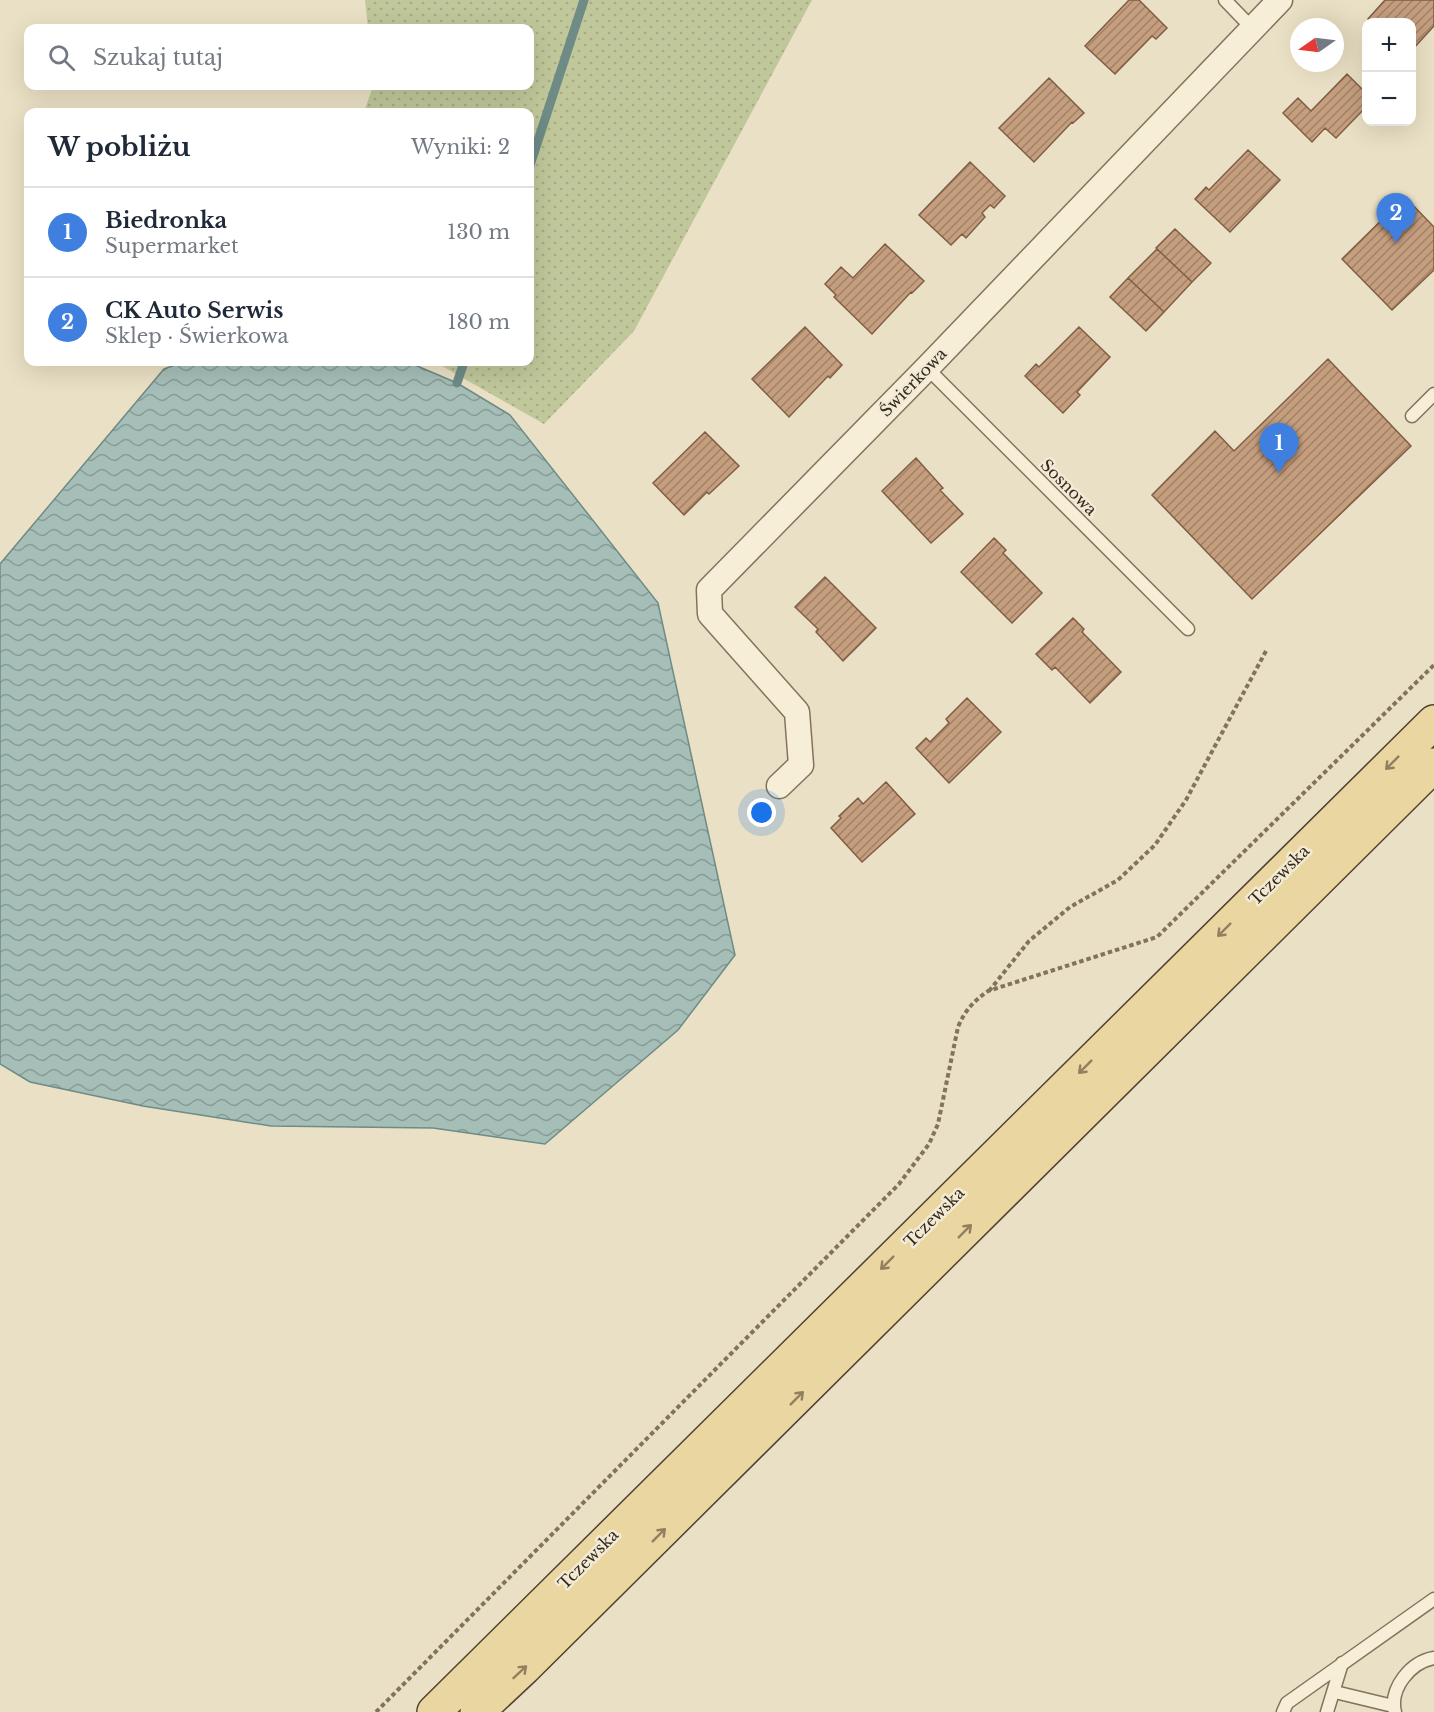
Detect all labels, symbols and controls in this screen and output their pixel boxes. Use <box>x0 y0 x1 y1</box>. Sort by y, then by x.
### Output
north arrow <box>1290 18 1344 72</box>
map controls <box>1362 18 1416 126</box>
button: + <box>1362 18 1416 72</box>
search box <box>24 24 534 90</box>
icon: search <box>45 41 78 74</box>
text: Szukaj tutaj <box>93 44 223 71</box>
button: − <box>1362 72 1416 126</box>
text: W pobliżu <box>48 131 190 163</box>
text: Wyniki: 2 <box>411 135 510 159</box>
pin: 2 <box>1376 194 1416 243</box>
text: Biedronka <box>105 207 227 234</box>
text: 1 <box>63 220 72 244</box>
text: 130 m <box>447 220 510 244</box>
text: Supermarket <box>105 234 239 258</box>
text: CK Auto Serwis <box>105 297 283 324</box>
text: 2 <box>61 310 74 334</box>
text: 180 m <box>447 310 510 334</box>
text: Sklep · Świerkowa <box>105 324 289 348</box>
street label: Świerkowa <box>875 343 951 420</box>
pin: 1 <box>1260 424 1298 473</box>
street label: Sosnowa <box>1037 455 1101 519</box>
one-way arrow <box>1385 756 1400 770</box>
your location <box>747 798 776 827</box>
street label: Tczewska <box>1245 841 1313 909</box>
one-way arrow <box>1217 922 1231 937</box>
one-way arrow <box>1078 1059 1093 1074</box>
street label: Tczewska <box>900 1183 968 1251</box>
one-way arrow <box>958 1223 973 1238</box>
one-way arrow <box>880 1256 895 1270</box>
one-way arrow <box>790 1390 804 1405</box>
street label: Tczewska <box>554 1525 622 1593</box>
one-way arrow <box>651 1528 666 1542</box>
one-way arrow <box>512 1665 527 1679</box>

